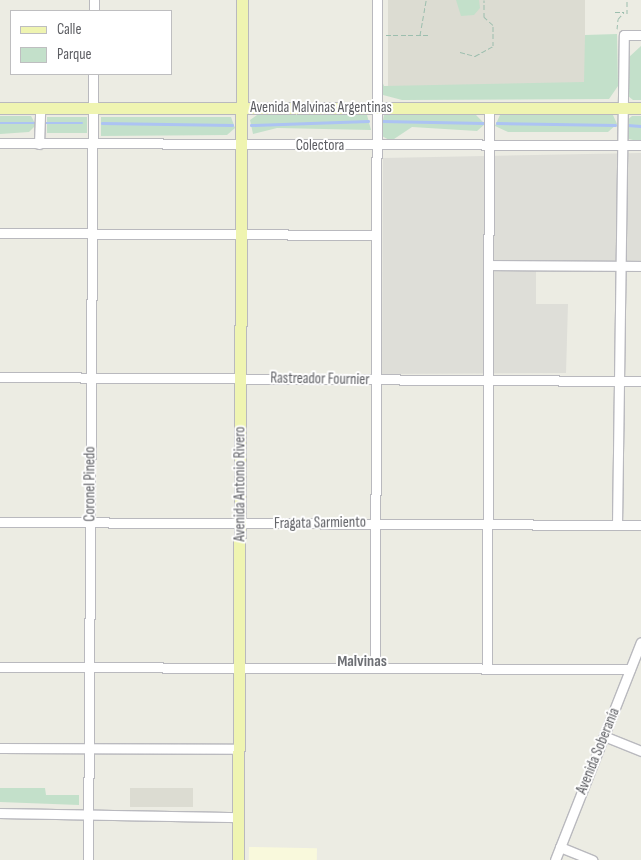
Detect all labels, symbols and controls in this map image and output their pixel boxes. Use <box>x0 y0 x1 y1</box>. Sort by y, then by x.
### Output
legend <box>10 10 172 75</box>
text: Calle <box>57 20 81 39</box>
text: Parque <box>57 45 92 64</box>
street label: Avenida Malvinas Argentinas <box>250 99 392 117</box>
street label: Colectora <box>296 137 344 155</box>
street label: Rastreador Fournier <box>270 369 370 389</box>
street label: Avenida Antonio Rivero <box>231 426 249 542</box>
street label: Coronel Pinedo <box>81 446 99 522</box>
street label: Fragata Sarmiento <box>274 513 366 533</box>
district label: Malvinas <box>337 652 387 672</box>
street label: Avenida Soberanía <box>573 705 623 797</box>

